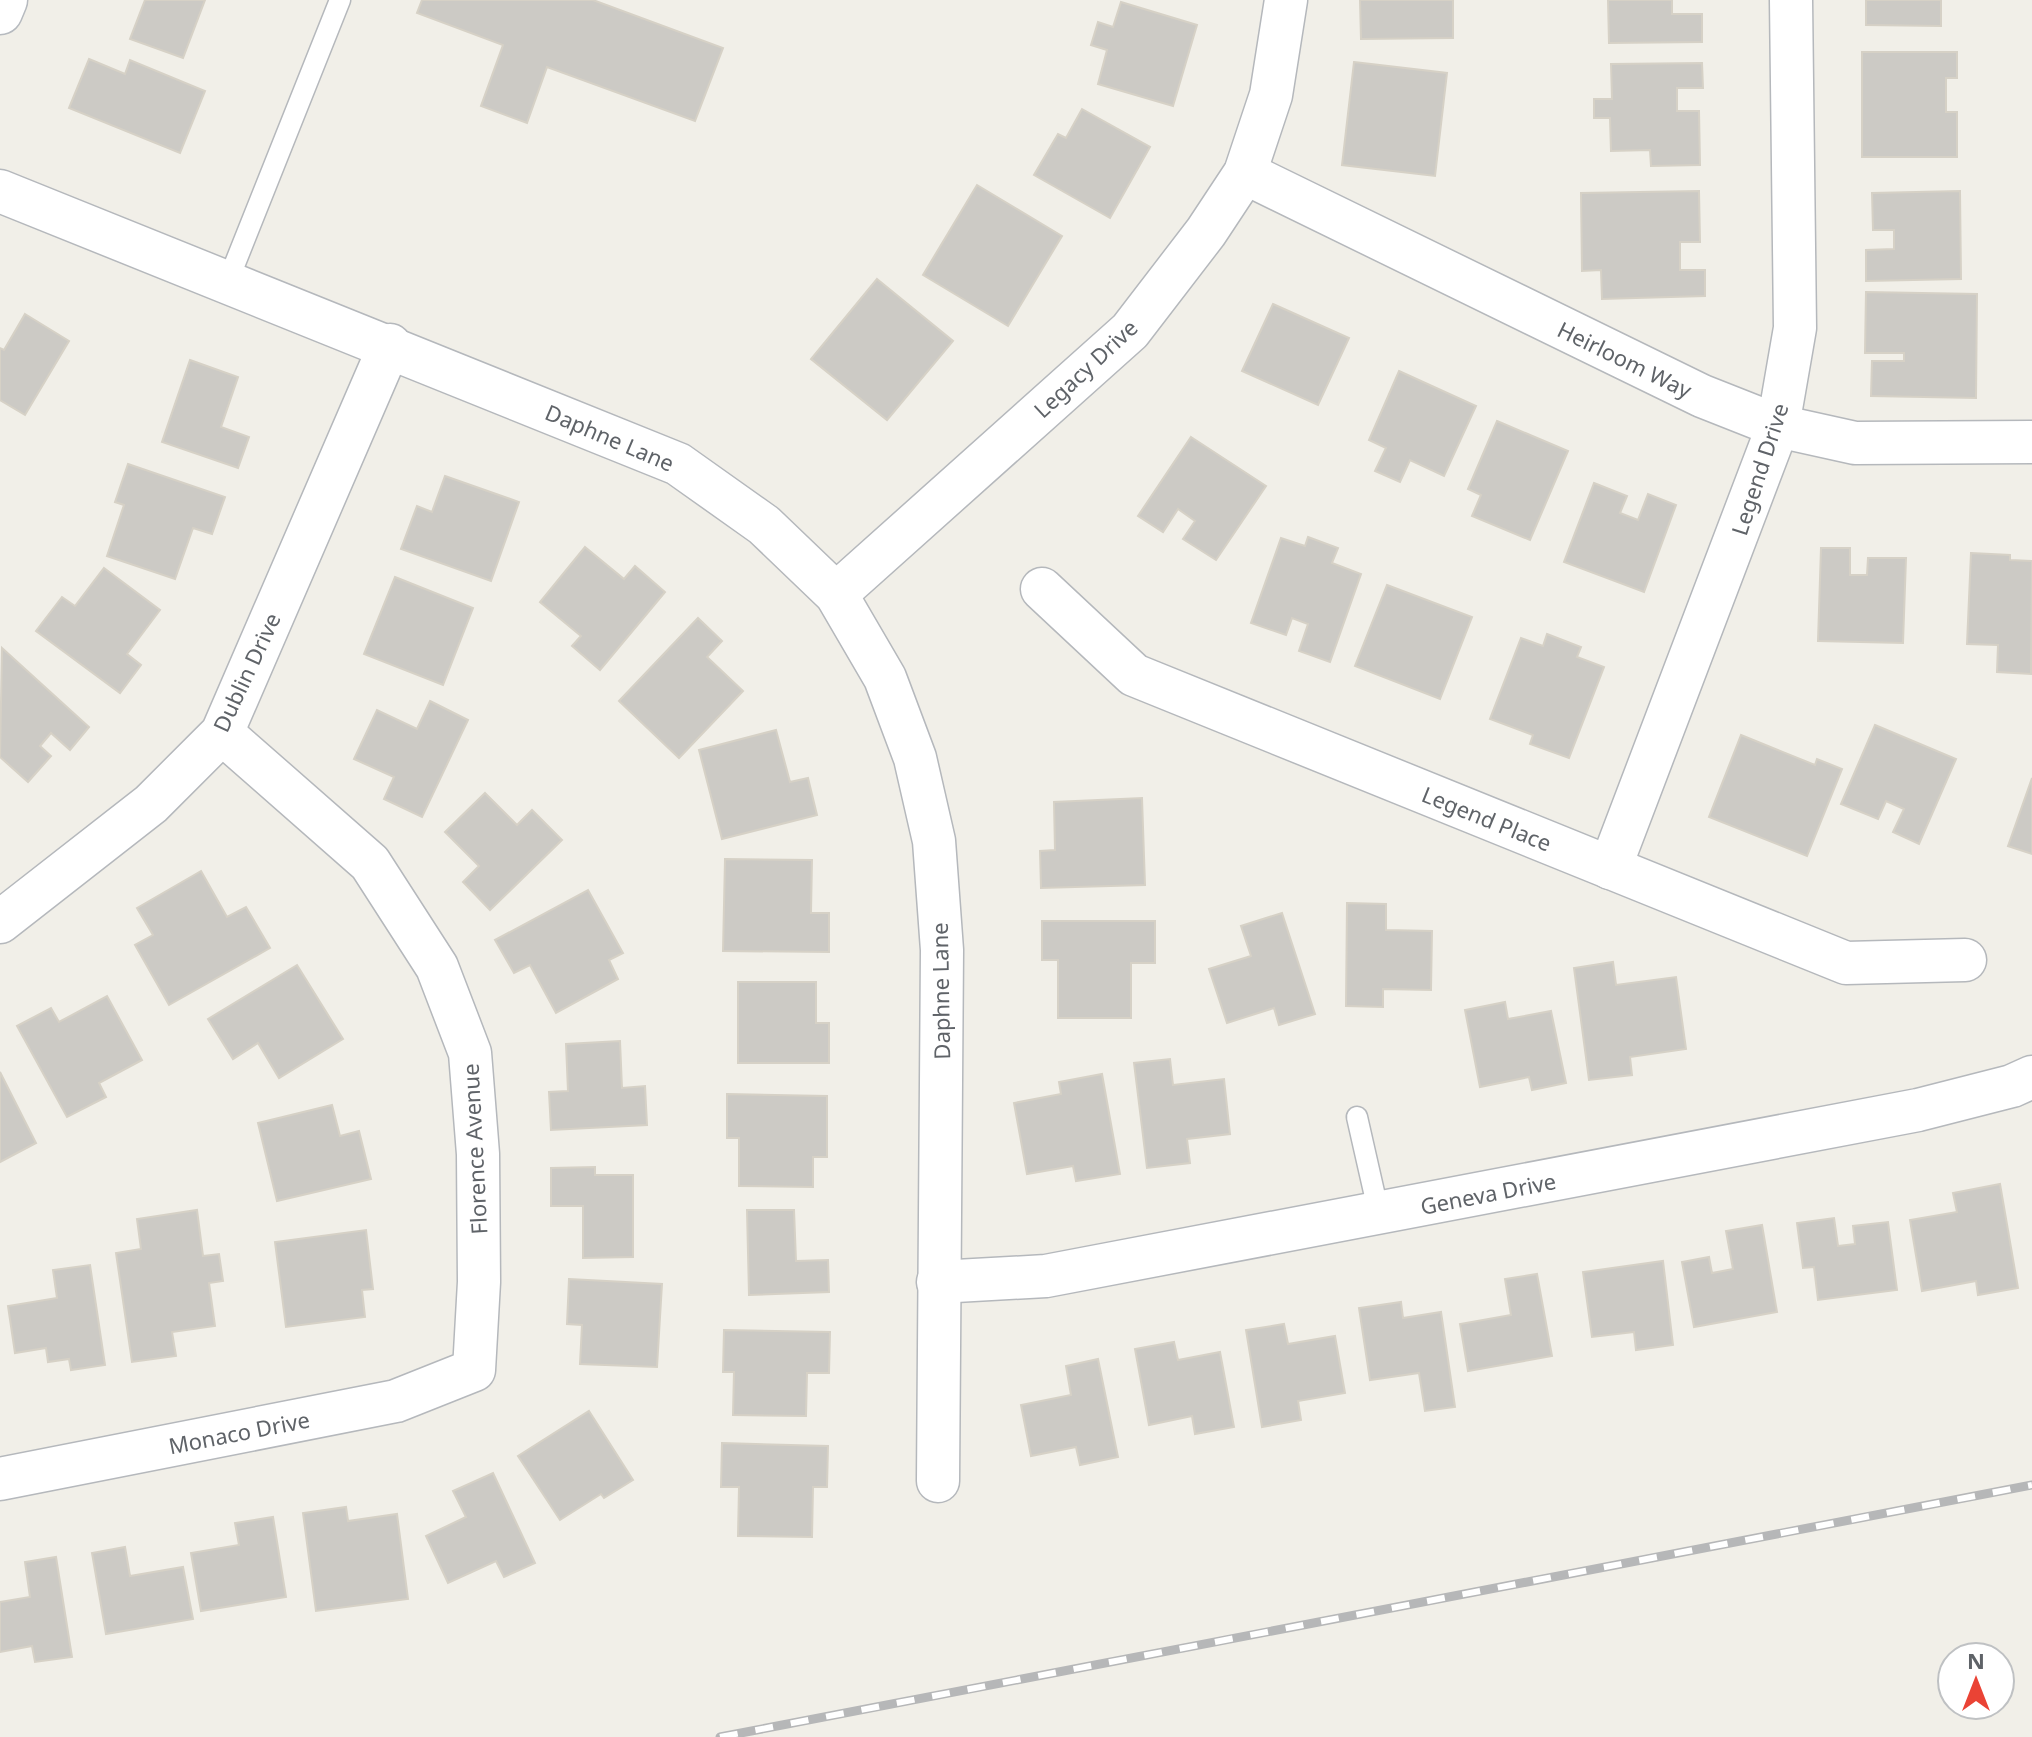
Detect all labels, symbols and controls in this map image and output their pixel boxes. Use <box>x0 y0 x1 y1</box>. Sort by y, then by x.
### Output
street label: Legacy Drive <box>1027 312 1143 424</box>
street label: Heirloom Way <box>1553 314 1698 405</box>
street label: Daphne Lane <box>541 396 679 478</box>
street label: Legend Drive <box>1724 399 1794 539</box>
street label: Dublin Drive <box>205 608 287 736</box>
street label: Legend Place <box>1418 778 1556 858</box>
street label: Daphne Lane <box>924 922 956 1060</box>
street label: Florence Avenue <box>455 1063 493 1235</box>
street label: Geneva Drive <box>1418 1165 1558 1221</box>
street label: Monaco Drive <box>166 1404 312 1460</box>
north arrow <box>1936 1641 2016 1721</box>
text: N <box>1967 1645 1985 1675</box>

